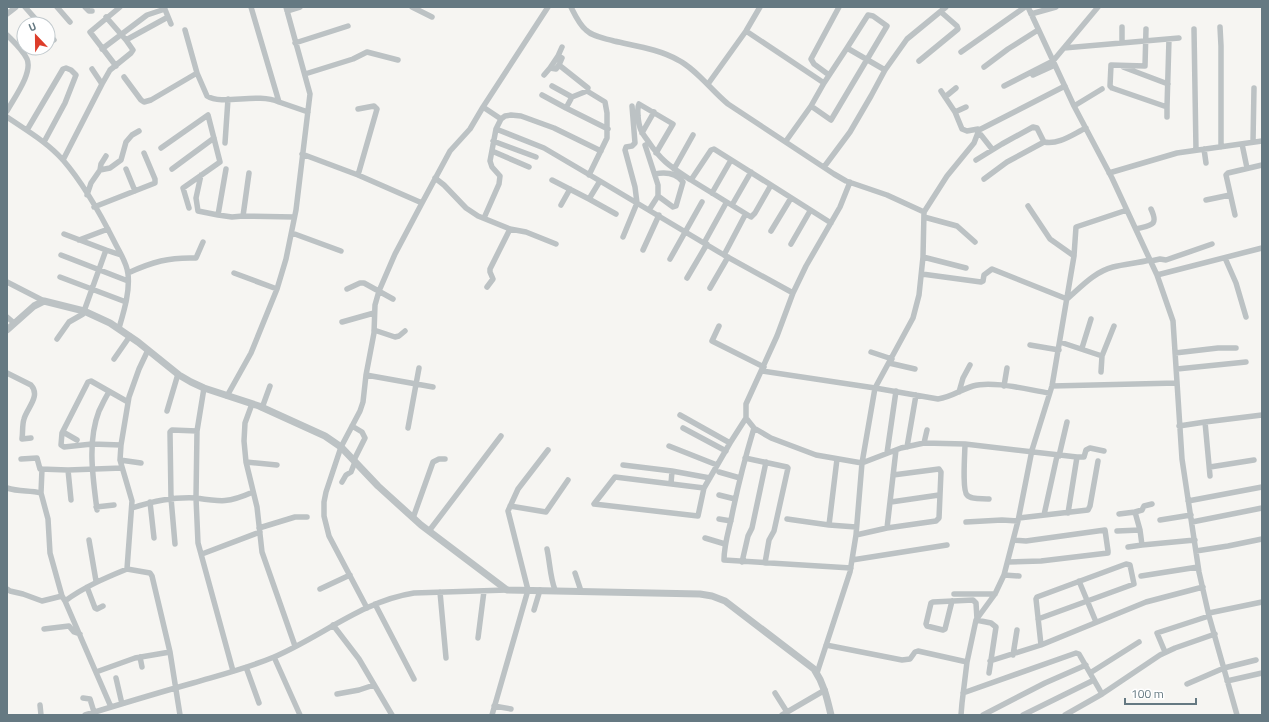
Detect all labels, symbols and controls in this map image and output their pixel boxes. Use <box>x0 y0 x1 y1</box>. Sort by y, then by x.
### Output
north arrow <box>16 16 56 56</box>
text: U <box>26 18 39 35</box>
scale bar <box>1125 680 1196 706</box>
text: 100 m <box>1131 684 1164 703</box>

